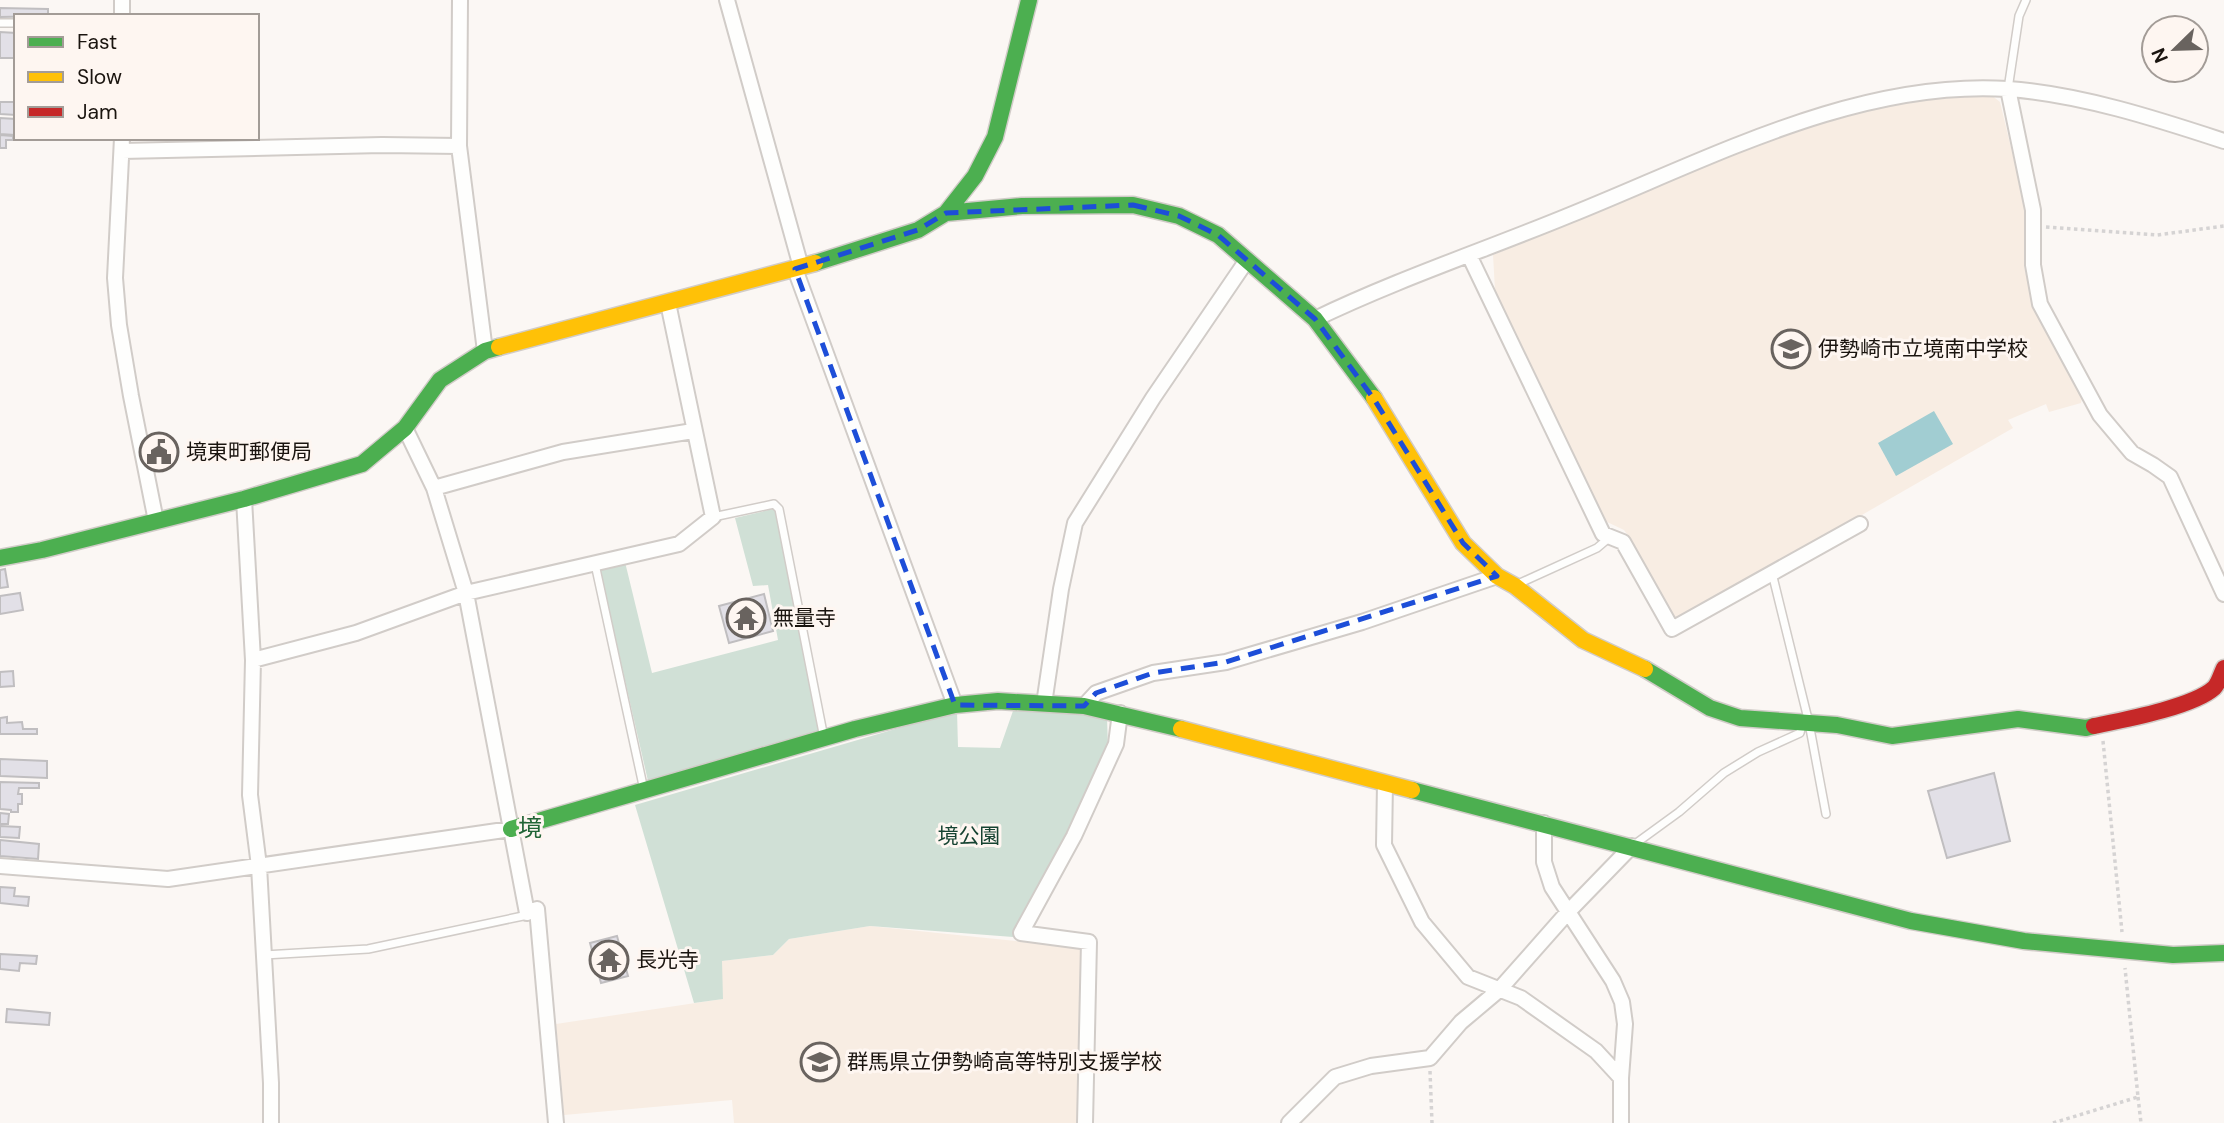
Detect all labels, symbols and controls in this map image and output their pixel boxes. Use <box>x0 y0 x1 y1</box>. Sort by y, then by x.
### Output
legend <box>14 14 259 140</box>
north arrow <box>2140 14 2210 84</box>
text: Fast <box>77 28 117 56</box>
text: N <box>2146 44 2174 67</box>
text: Slow <box>77 63 122 91</box>
text: Jam <box>77 98 118 126</box>
school or university icon: 伊勢崎市立境南中学校 <box>1770 328 1812 370</box>
place label: 伊勢崎市立境南中学校 <box>1818 335 2028 363</box>
public building icon: 境東町郵便局 <box>138 431 180 473</box>
place label: 境東町郵便局 <box>186 438 312 466</box>
temple icon: 無量寺 <box>725 597 767 639</box>
place label: 無量寺 <box>773 604 836 632</box>
district label: 境 <box>518 812 542 843</box>
park label: 境公園 <box>938 822 1001 850</box>
temple icon: 長光寺 <box>588 939 630 981</box>
place label: 長光寺 <box>636 946 699 974</box>
school or university icon: 群馬県立伊勢崎高等特別支援学校 <box>799 1041 841 1083</box>
place label: 群馬県立伊勢崎高等特別支援学校 <box>847 1048 1162 1076</box>

